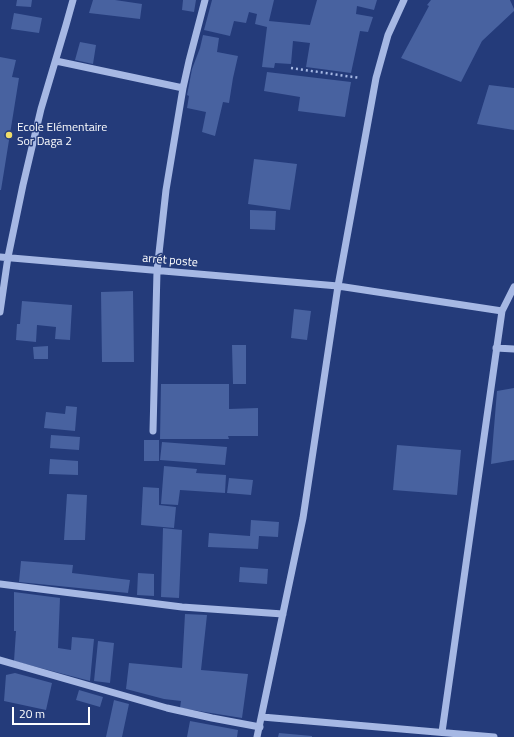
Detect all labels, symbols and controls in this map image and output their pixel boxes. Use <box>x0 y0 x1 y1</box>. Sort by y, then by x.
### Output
place label: Ecole Elémentaire Sor Daga 2 <box>17 121 107 149</box>
marker: Ecole Elémentaire Sor Daga 2 <box>4 130 14 140</box>
street label: arrét poste <box>142 251 198 271</box>
scale bar <box>14 699 92 725</box>
text: 20 m <box>19 704 45 723</box>

